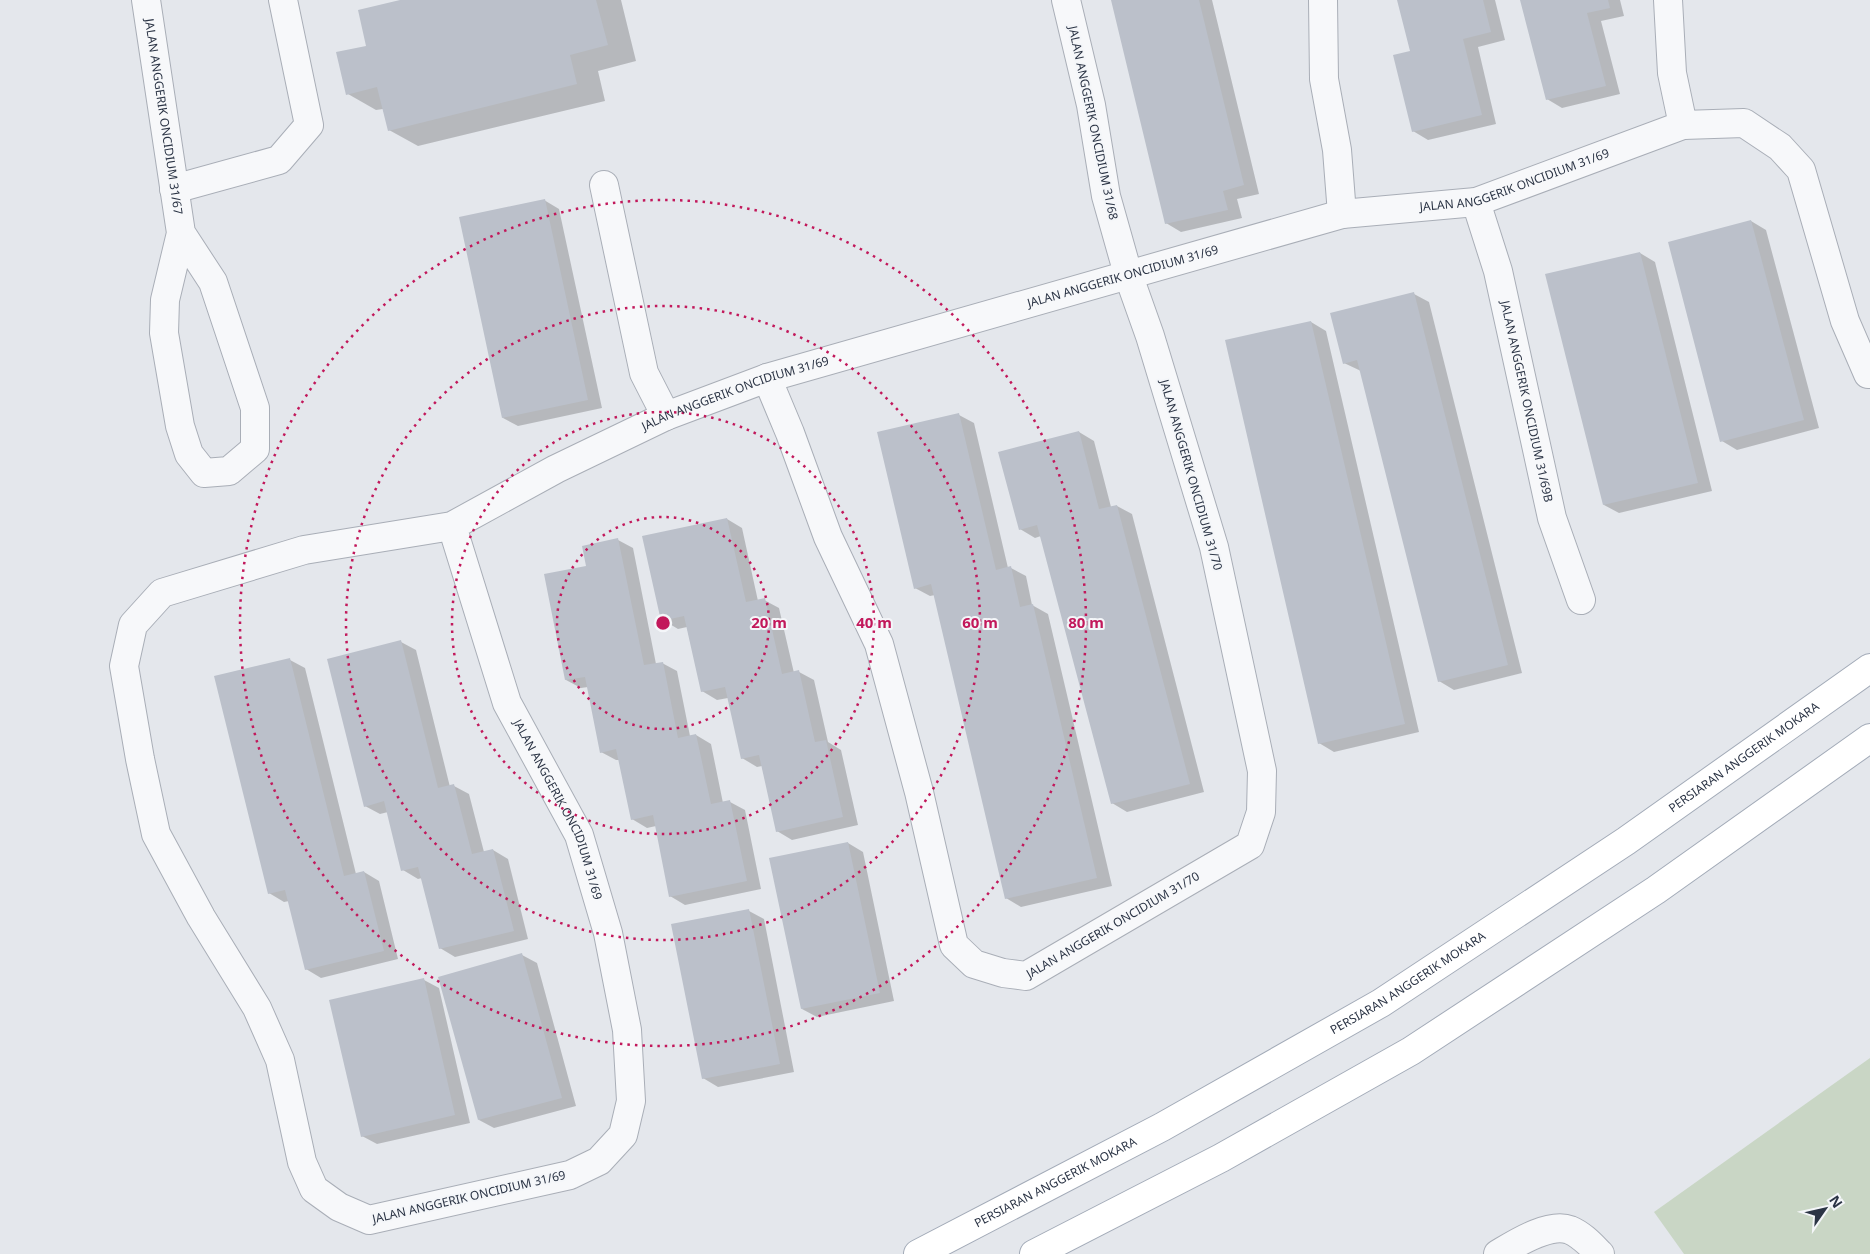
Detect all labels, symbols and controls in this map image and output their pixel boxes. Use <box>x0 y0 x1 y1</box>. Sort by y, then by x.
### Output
street label: JALAN ANGGERIK ONCIDIUM 31/67 <box>141 16 187 216</box>
street label: JALAN ANGGERIK ONCIDIUM 31/68 <box>1064 23 1122 222</box>
street label: JALAN ANGGERIK ONCIDIUM 31/69 <box>1418 144 1612 215</box>
street label: JALAN ANGGERIK ONCIDIUM 31/69 <box>1024 241 1220 312</box>
street label: JALAN ANGGERIK ONCIDIUM 31/69B <box>1497 298 1557 504</box>
street label: JALAN ANGGERIK ONCIDIUM 31/69 <box>638 352 831 435</box>
street label: JALAN ANGGERIK ONCIDIUM 31/70 <box>1156 376 1227 572</box>
text: 20 m <box>751 612 787 632</box>
text: 40 m <box>856 612 892 632</box>
text: 60 m <box>962 612 998 632</box>
text: 80 m <box>1068 612 1104 632</box>
centre of rings <box>654 614 672 632</box>
street label: PERSIARAN ANGGERIK MOKARA <box>1665 698 1823 816</box>
street label: JALAN ANGGERIK ONCIDIUM 31/69 <box>509 715 607 902</box>
street label: JALAN ANGGERIK ONCIDIUM 31/70 <box>1022 867 1203 983</box>
street label: PERSIARAN ANGGERIK MOKARA <box>1327 927 1489 1038</box>
street label: PERSIARAN ANGGERIK MOKARA <box>971 1133 1140 1231</box>
street label: JALAN ANGGERIK ONCIDIUM 31/69 <box>370 1166 567 1227</box>
north arrow <box>1800 1184 1850 1234</box>
text: N <box>1825 1191 1847 1211</box>

